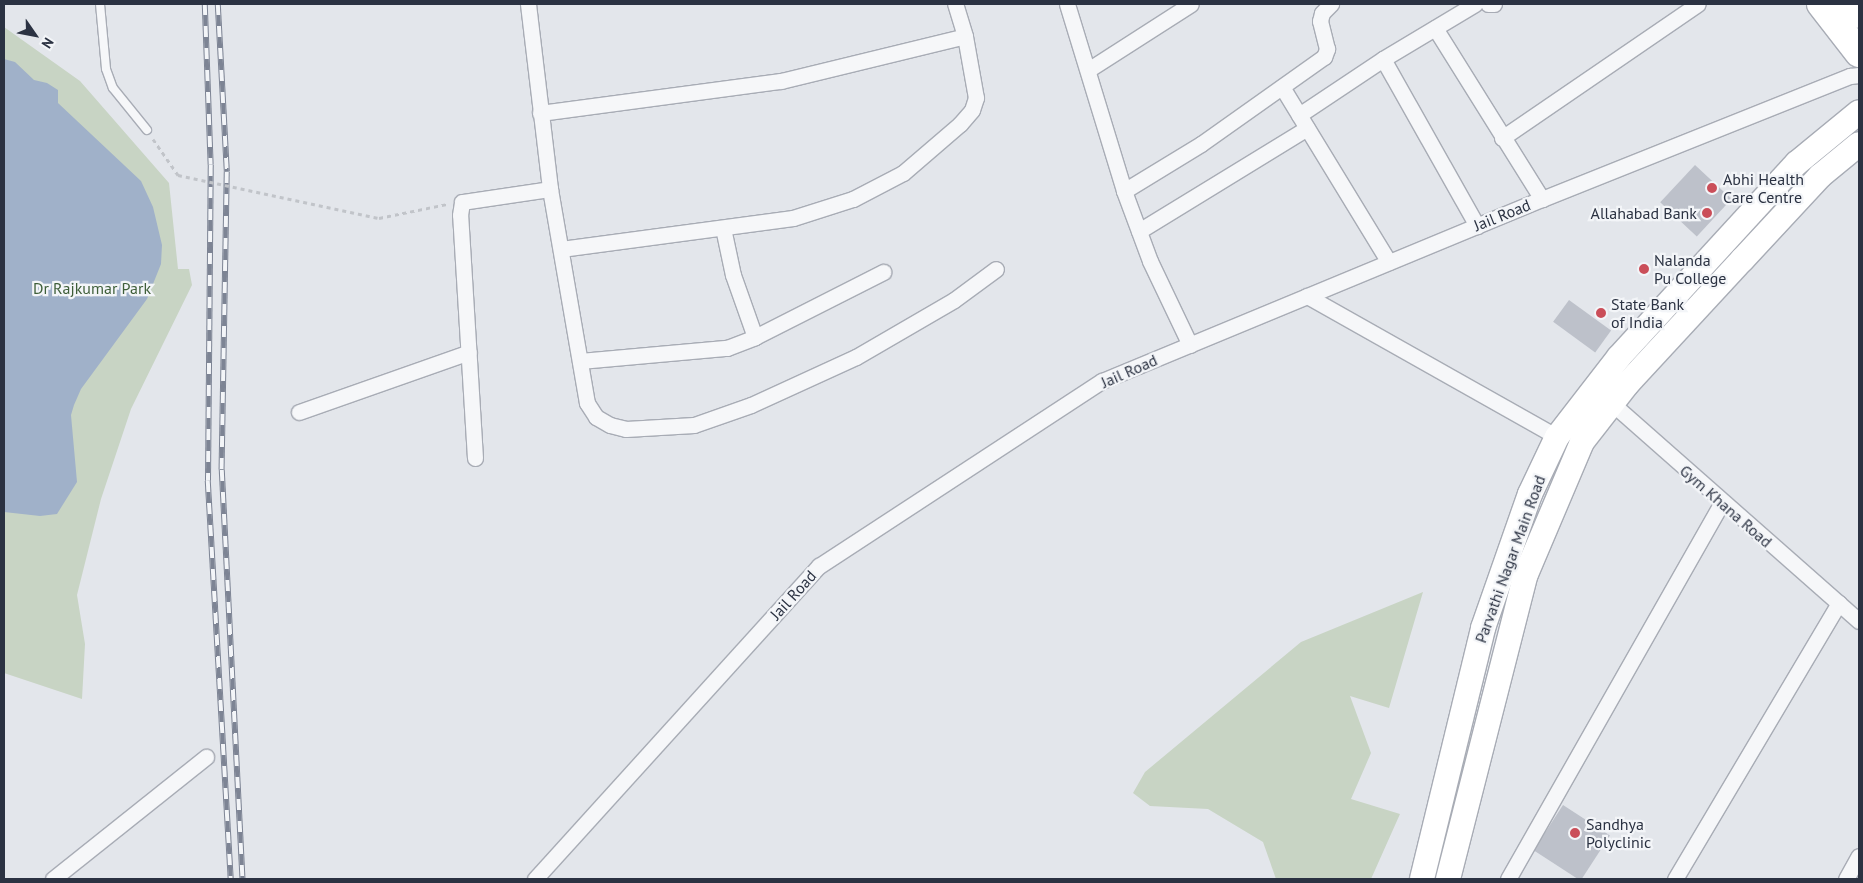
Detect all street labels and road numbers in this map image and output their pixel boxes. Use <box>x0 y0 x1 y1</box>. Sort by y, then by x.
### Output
street label: Jail Road <box>1471 195 1533 235</box>
street label: Jail Road <box>1098 350 1160 392</box>
street label: Gym Khana Road <box>1676 461 1776 551</box>
street label: Parvathi Nagar Main Road <box>1471 473 1549 645</box>
street label: Jail Road <box>766 566 820 624</box>

